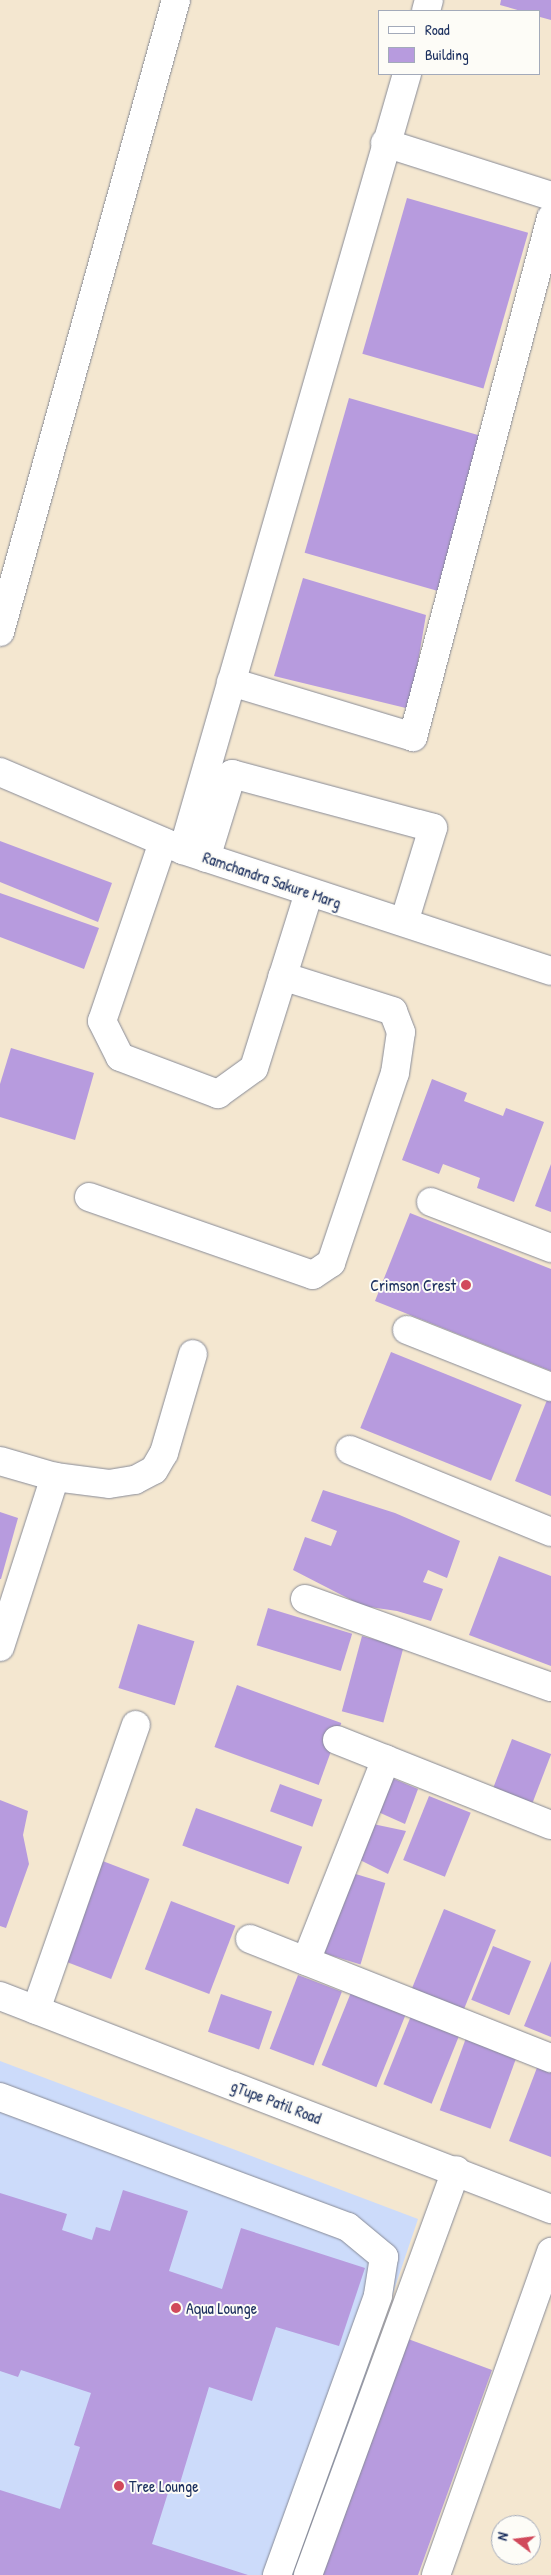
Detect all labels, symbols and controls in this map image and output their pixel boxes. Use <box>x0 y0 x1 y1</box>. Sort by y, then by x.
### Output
legend <box>378 10 541 75</box>
text: Road <box>425 19 450 40</box>
text: Building <box>425 44 469 65</box>
street label: Ramchandra Sakure Marg <box>200 847 344 913</box>
place label: Crimson Crest <box>370 1275 456 1295</box>
marker: Crimson Crest <box>460 1279 472 1291</box>
street label: gTupe Patil Road <box>228 2076 324 2128</box>
place label: Aqua Lounge <box>186 2298 257 2318</box>
marker: Aqua Lounge <box>170 2302 182 2314</box>
place label: Tree Lounge <box>129 2476 199 2496</box>
marker: Tree Lounge <box>113 2480 125 2492</box>
north arrow <box>491 2515 541 2565</box>
text: N <box>492 2530 512 2542</box>

